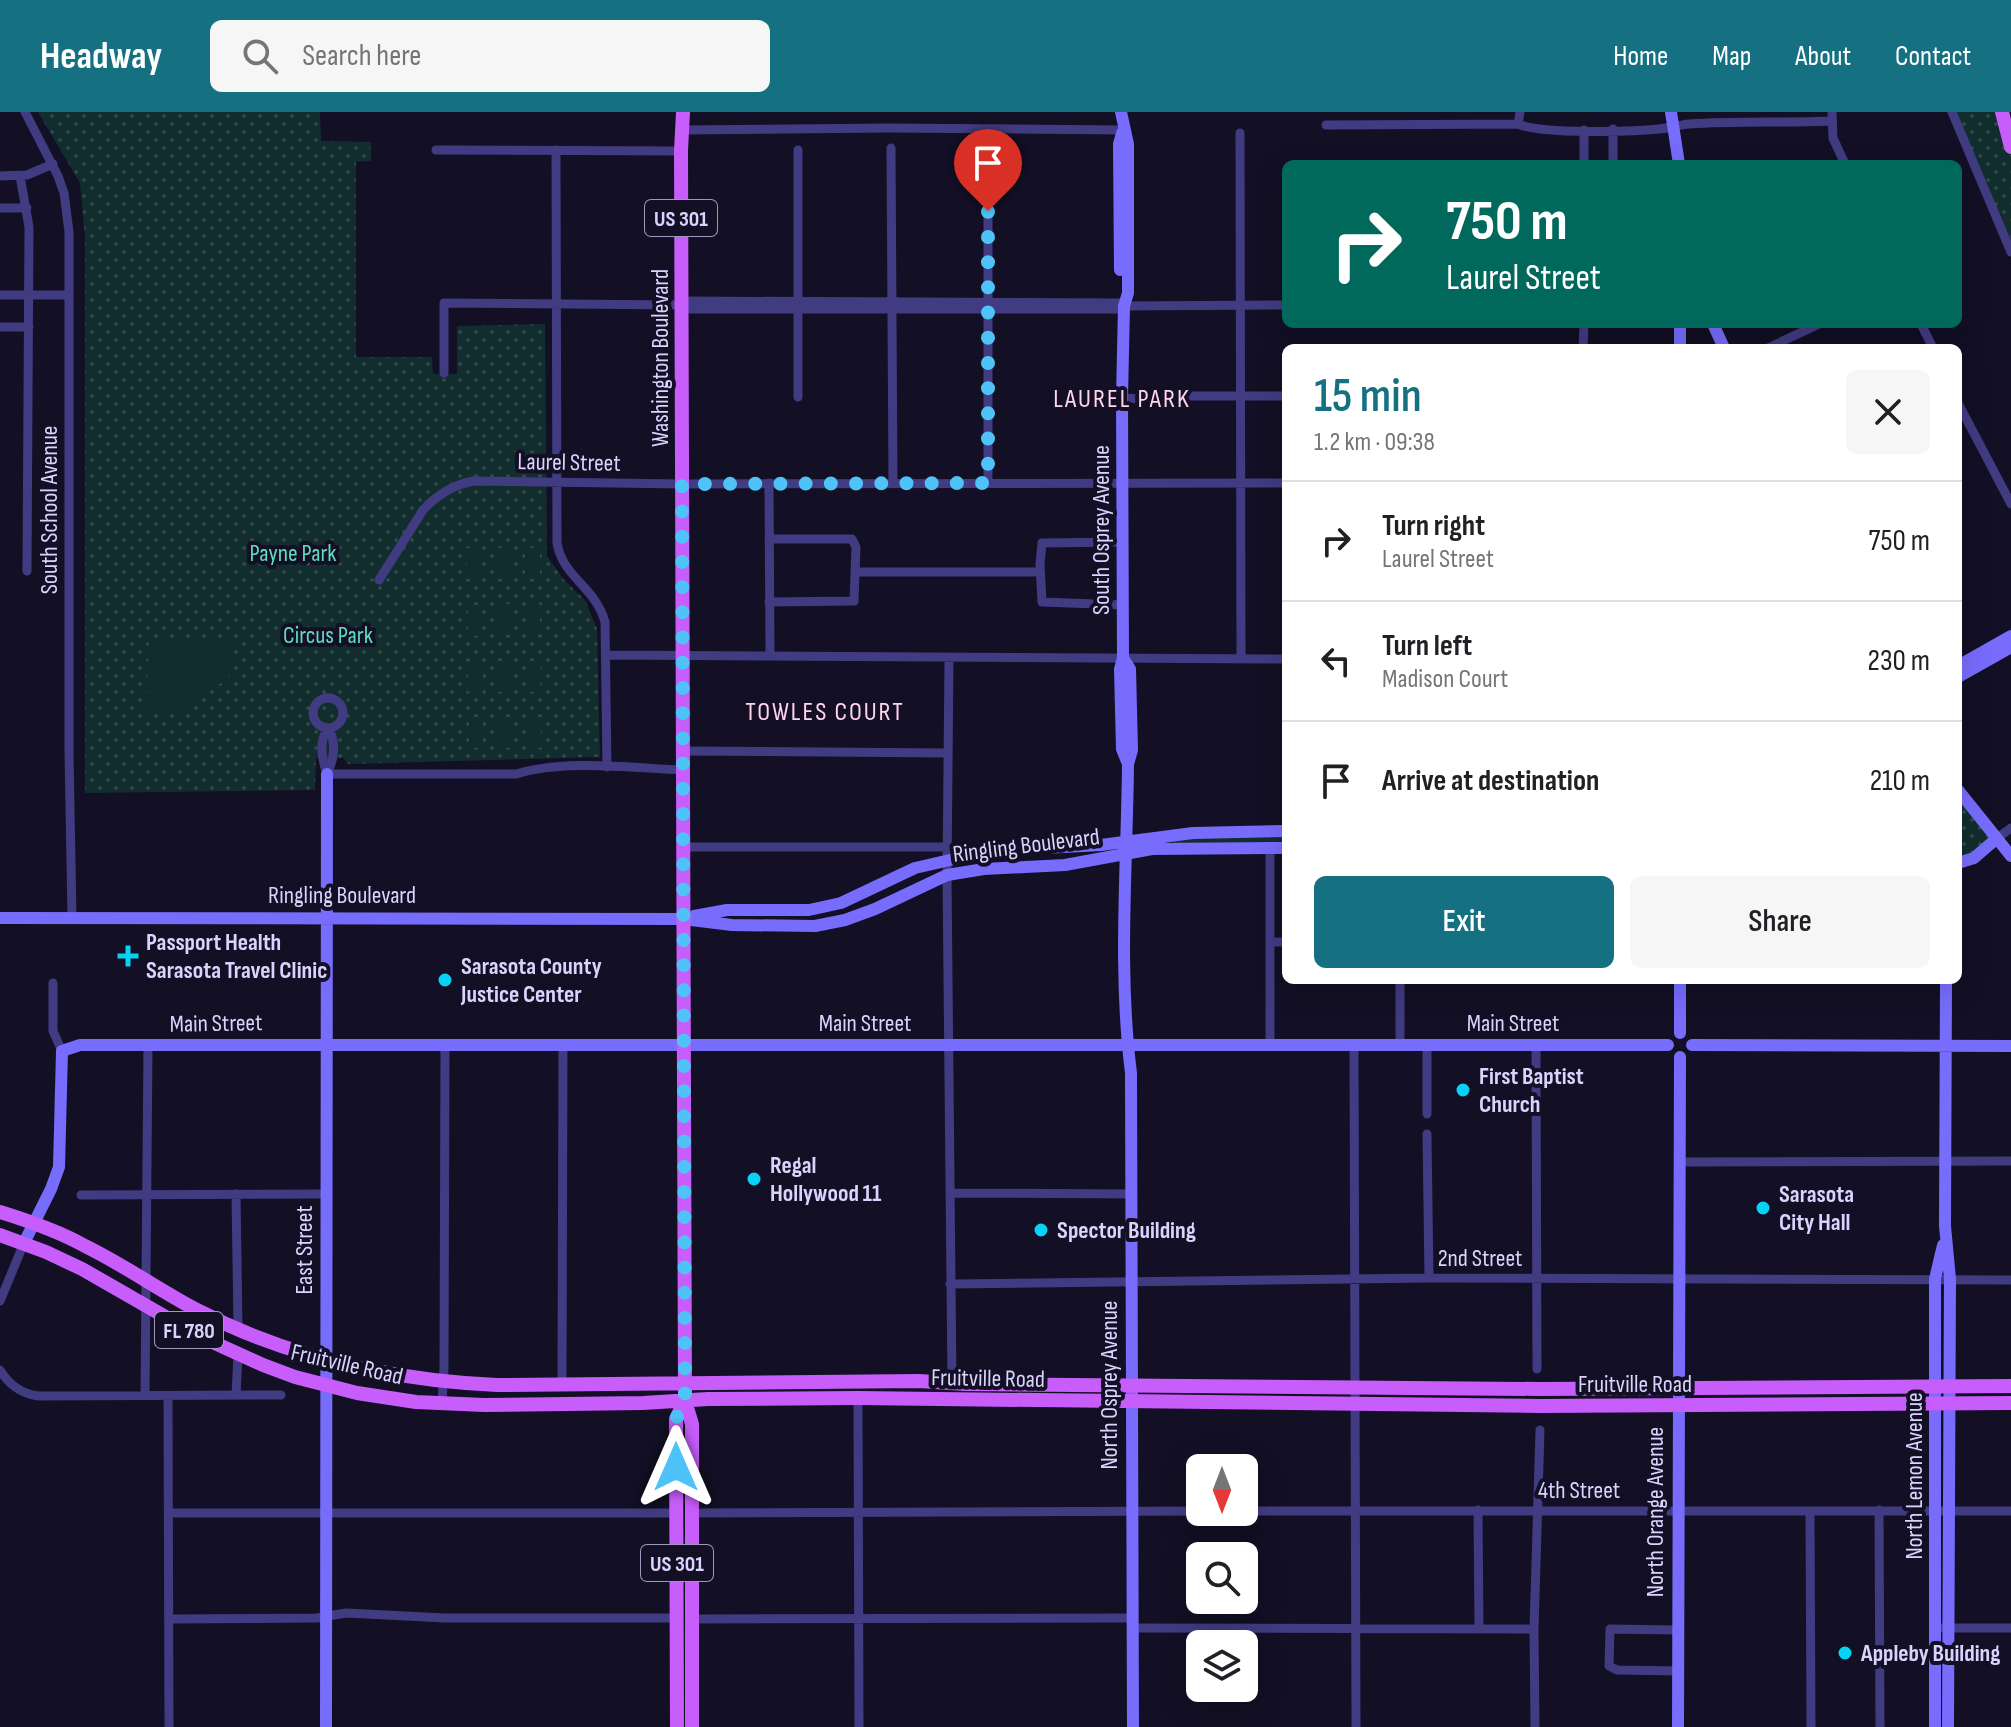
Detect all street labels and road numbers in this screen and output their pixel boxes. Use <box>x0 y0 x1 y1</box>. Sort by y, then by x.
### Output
road number: US 301 <box>645 200 717 236</box>
street label: Washington Boulevard <box>646 269 675 447</box>
street label: South School Avenue <box>35 426 64 594</box>
street label: South Osprey Avenue <box>1087 445 1116 615</box>
street label: Laurel Street <box>517 447 621 478</box>
street label: Ringling Boulevard <box>951 822 1101 869</box>
street label: Ringling Boulevard <box>268 881 416 910</box>
street label: Main Street <box>169 1008 263 1039</box>
street label: Main Street <box>819 1009 911 1038</box>
street label: Main Street <box>1467 1009 1559 1038</box>
street label: East Street <box>290 1205 319 1295</box>
street label: 2nd Street <box>1438 1244 1522 1273</box>
street label: North Osprey Avenue <box>1095 1301 1124 1469</box>
road number: FL 780 <box>155 1312 223 1348</box>
street label: Fruitville Road <box>288 1338 406 1391</box>
street label: Fruitville Road <box>931 1363 1045 1394</box>
street label: Fruitville Road <box>1578 1370 1692 1399</box>
street label: North Lemon Avenue <box>1900 1392 1929 1560</box>
street label: North Orange Avenue <box>1641 1427 1670 1597</box>
street label: 4th Street <box>1538 1476 1620 1505</box>
road number: US 301 <box>641 1545 713 1581</box>

